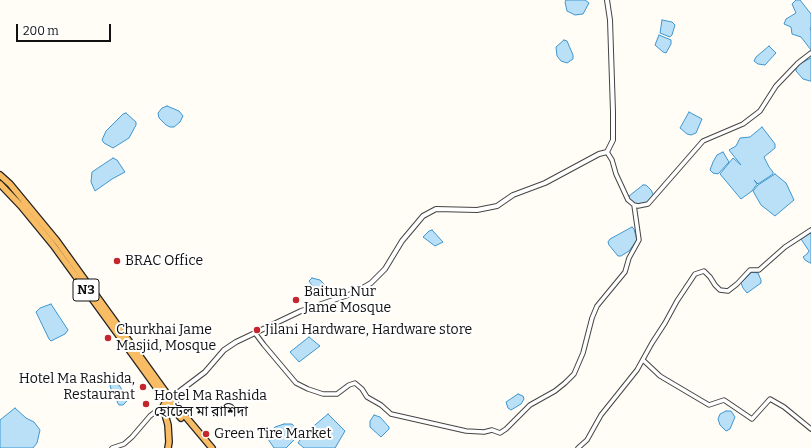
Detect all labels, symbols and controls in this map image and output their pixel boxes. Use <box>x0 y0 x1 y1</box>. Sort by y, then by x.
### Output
scale bar <box>18 16 113 42</box>
text: 200 m <box>23 24 59 38</box>
place label: BRAC Office <box>125 253 203 269</box>
marker: BRAC Office <box>112 256 122 266</box>
road number: N3 <box>73 279 99 301</box>
place label: Baitun Nur Jame Mosque <box>304 284 391 316</box>
marker: Baitun Nur Jame Mosque <box>291 295 301 305</box>
place label: Churkhai Jame Masjid, Mosque <box>116 322 216 354</box>
place label: Jilani Hardware, Hardware store <box>265 322 472 338</box>
marker: Jilani Hardware, Hardware store <box>252 325 262 335</box>
marker: Churkhai Jame Masjid, Mosque <box>103 333 113 343</box>
place label: Hotel Ma Rashida, Restaurant <box>19 371 135 404</box>
marker: Hotel Ma Rashida, Restaurant <box>138 382 148 392</box>
place label: Hotel Ma Rashida হোটেল মা রাশিদা <box>154 388 267 420</box>
marker: Hotel Ma Rashida হোটেল মা রাশিদা <box>141 399 151 409</box>
place label: Green Tire Market <box>214 426 332 442</box>
marker: Green Tire Market <box>201 429 211 439</box>

